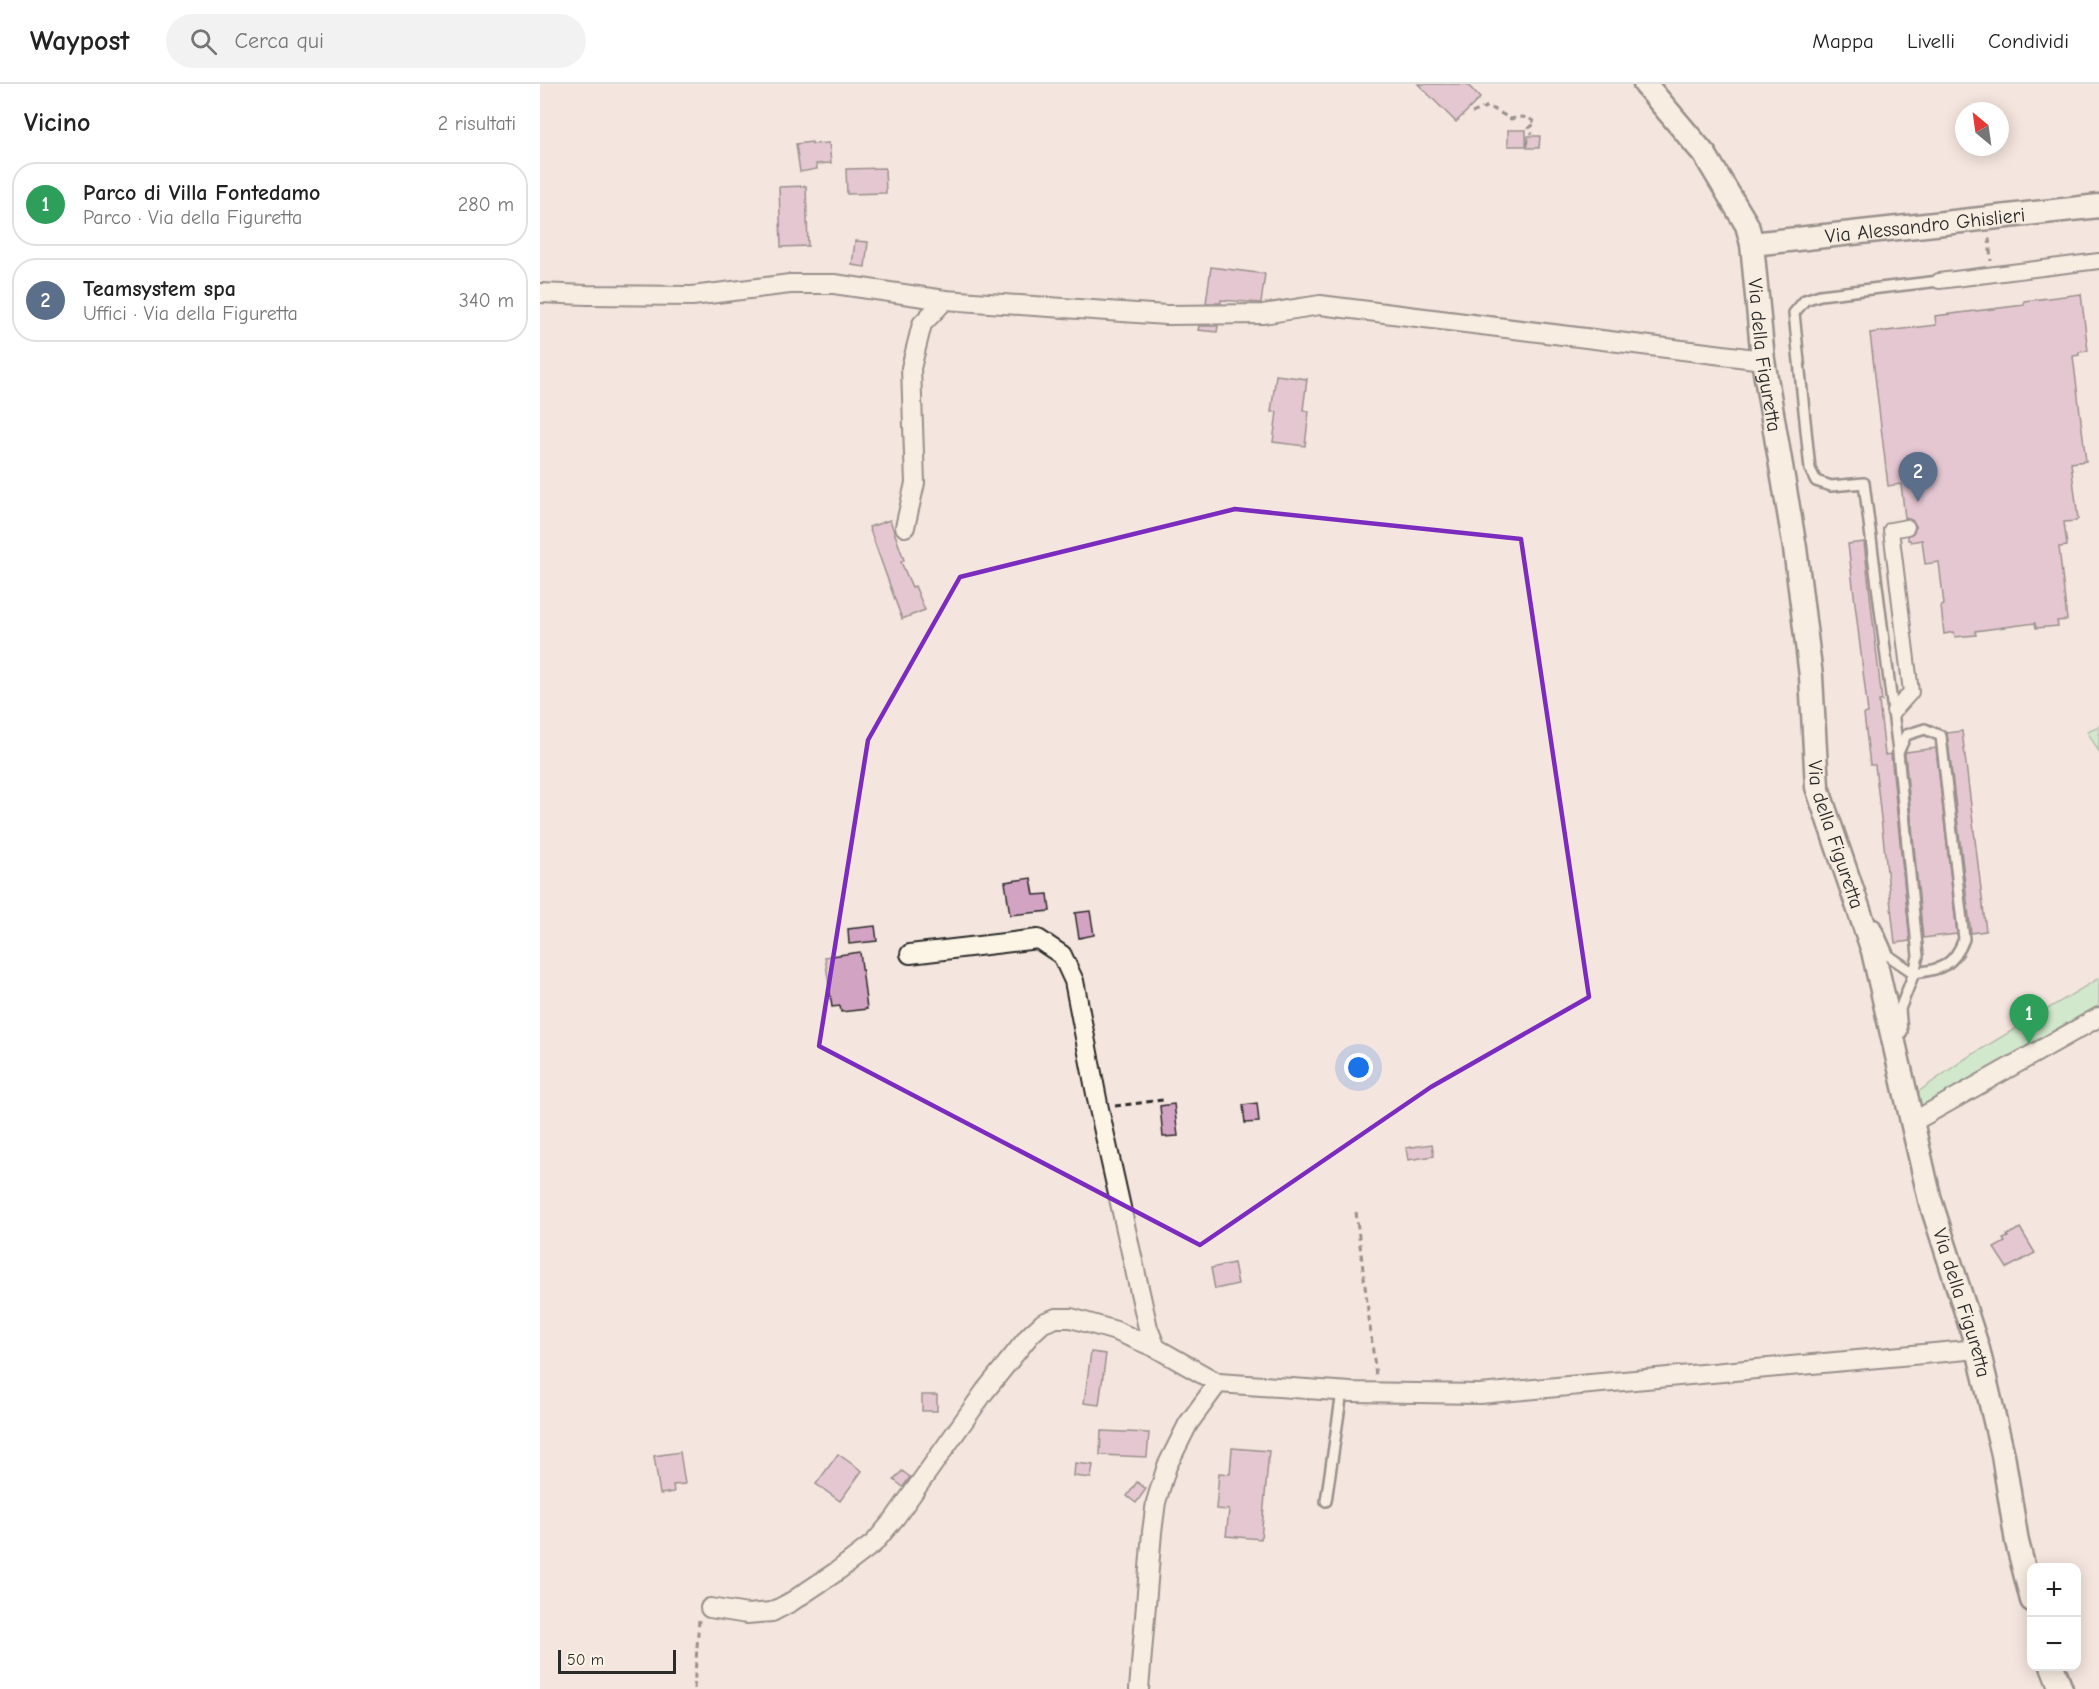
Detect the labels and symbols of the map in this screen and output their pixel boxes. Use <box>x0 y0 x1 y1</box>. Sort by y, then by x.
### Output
north arrow <box>1955 102 2009 156</box>
street label: Via Alessandro Ghislieri <box>1824 203 2026 247</box>
street label: Via della Figuretta <box>1744 277 1786 433</box>
pin: 2 <box>1898 452 1938 502</box>
street label: Via della Figuretta <box>1804 760 1869 911</box>
pin: 1 <box>2010 994 2048 1044</box>
your location <box>1344 1053 1373 1082</box>
street label: Via della Figuretta <box>1928 1225 1996 1379</box>
scale bar <box>558 1647 676 1674</box>

